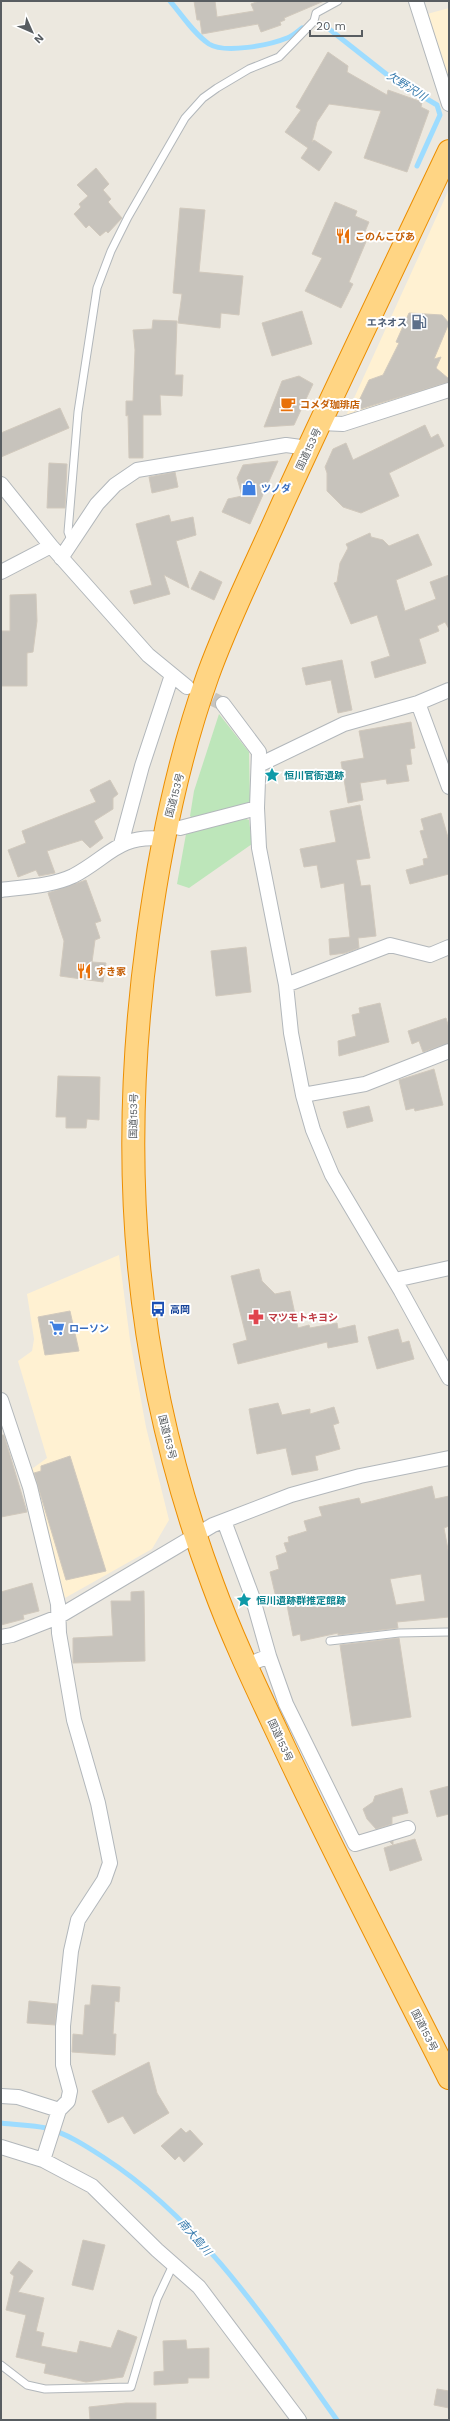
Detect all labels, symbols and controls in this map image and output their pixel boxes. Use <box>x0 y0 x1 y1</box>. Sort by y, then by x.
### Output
north arrow <box>12 12 52 52</box>
scale bar <box>310 12 362 38</box>
text: 20 m <box>316 19 346 33</box>
text: N <box>31 31 46 46</box>
water label: 欠野沢川 <box>385 69 430 104</box>
restaurant icon: このんこぴあ <box>334 227 352 245</box>
place label: このんこぴあ <box>355 231 415 242</box>
fuel station icon: エネオス <box>410 313 428 331</box>
place label: エネオス <box>367 317 407 328</box>
cafe icon: コメダ珈琲店 <box>279 395 297 413</box>
place label: コメダ珈琲店 <box>300 399 360 410</box>
street label: 国道153号 <box>294 426 323 472</box>
shop icon: ツノダ <box>240 479 258 497</box>
place label: ツノダ <box>261 483 291 494</box>
place icon: 恒川官衙遺跡 <box>263 766 281 784</box>
place label: 恒川官衙遺跡 <box>284 770 344 781</box>
street label: 国道153号 <box>163 772 186 819</box>
restaurant icon: すき家 <box>75 962 93 980</box>
place label: すき家 <box>96 966 126 977</box>
street label: 国道153号 <box>128 1093 139 1139</box>
bus stop icon: 高岡 <box>149 1300 167 1318</box>
place label: 高岡 <box>170 1304 190 1315</box>
pharmacy icon: マツモトキヨシ <box>247 1308 265 1326</box>
place label: マツモトキヨシ <box>268 1312 338 1323</box>
supermarket icon: ローソン <box>48 1319 66 1337</box>
place label: ローソン <box>69 1323 109 1334</box>
street label: 国道153号 <box>157 1414 178 1461</box>
place icon: 恒川遺跡群推定館跡 <box>235 1591 253 1609</box>
place label: 恒川遺跡群推定館跡 <box>256 1595 346 1606</box>
street label: 国道153号 <box>266 1717 295 1763</box>
street label: 国道153号 <box>409 2007 440 2053</box>
water label: 南大島川 <box>175 2216 215 2259</box>

